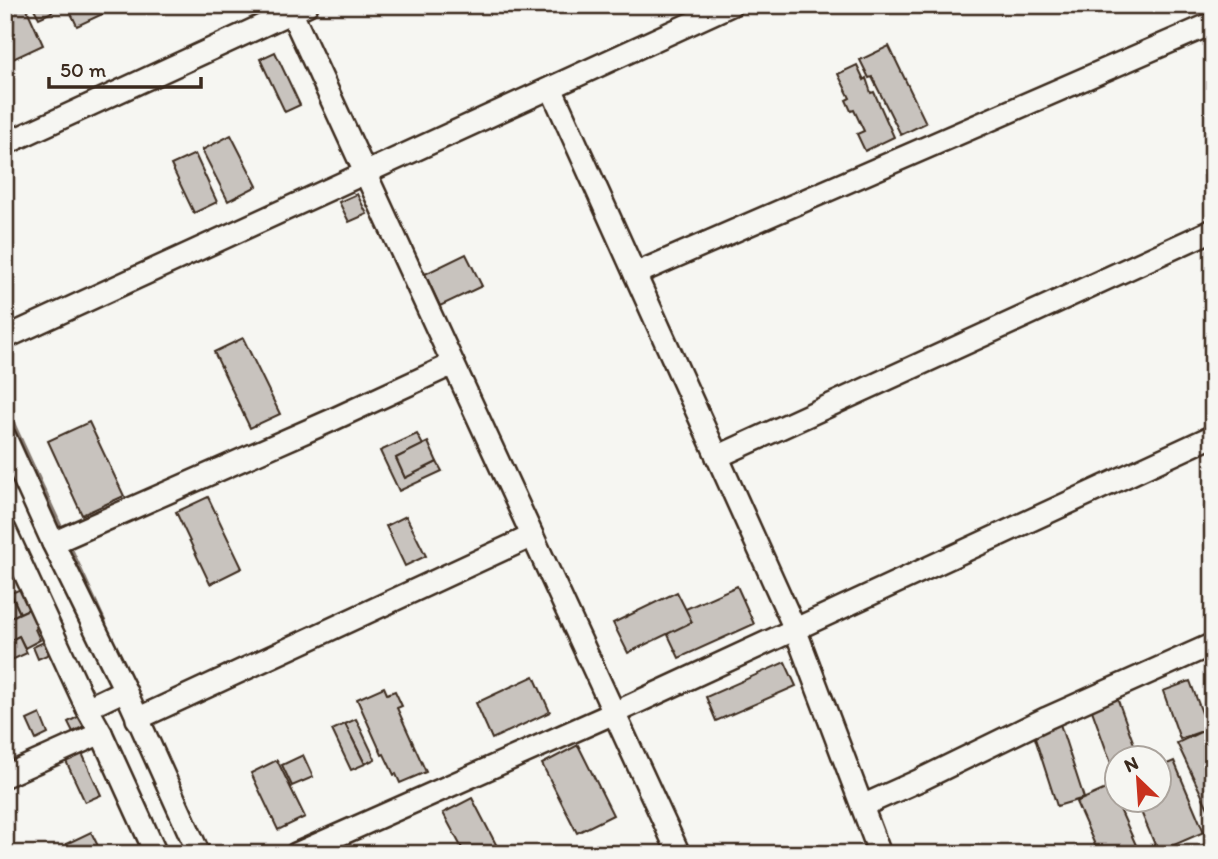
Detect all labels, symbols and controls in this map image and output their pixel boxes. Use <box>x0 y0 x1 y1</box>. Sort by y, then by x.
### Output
scale bar <box>49 46 201 90</box>
text: 50 m <box>60 57 107 82</box>
north arrow <box>1102 744 1172 814</box>
text: N <box>1120 751 1142 777</box>

